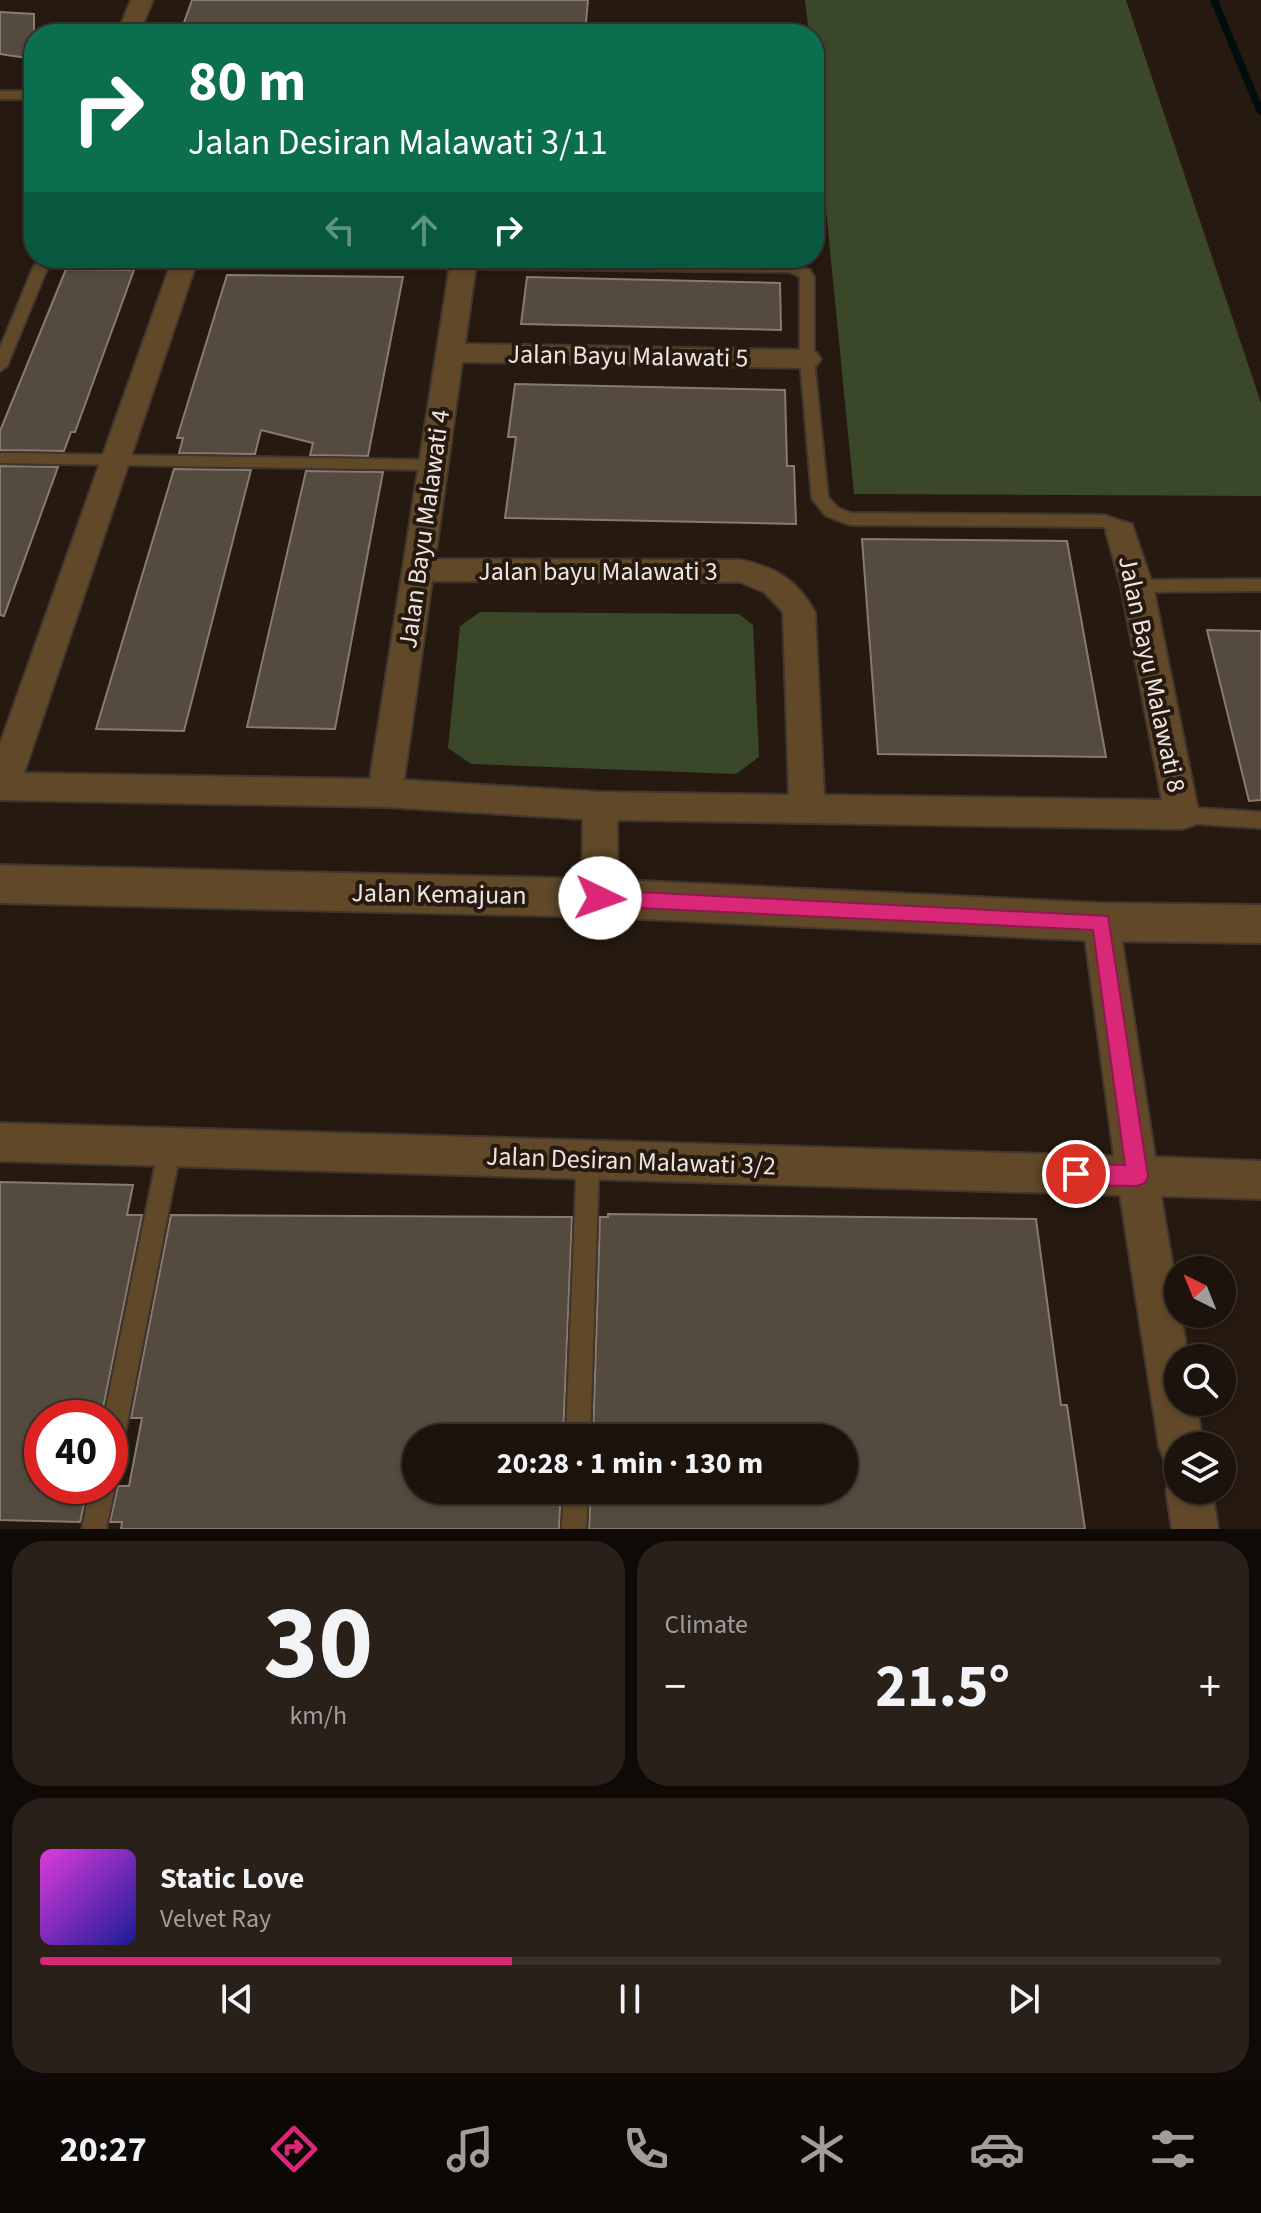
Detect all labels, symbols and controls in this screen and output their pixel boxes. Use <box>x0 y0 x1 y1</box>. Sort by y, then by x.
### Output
text: 80 m <box>188 43 306 122</box>
icon: right <box>56 56 160 160</box>
text: Jalan Desiran Malawati 3/11 <box>188 117 608 168</box>
icon: left <box>318 208 362 252</box>
icon: ahead <box>402 208 446 252</box>
icon: right <box>486 208 530 252</box>
street label: Jalan Bayu Malawati 5 <box>507 335 749 377</box>
street label: Jalan Bayu Malawati 4 <box>389 407 459 651</box>
street label: Jalan Bayu Malawati 8 <box>1109 552 1195 796</box>
street label: Jalan bayu Malawati 3 <box>478 553 718 590</box>
position arrow <box>558 856 642 940</box>
street label: Jalan Kemajuan <box>351 874 527 914</box>
street label: Jalan Desiran Malawati 3/2 <box>485 1137 777 1185</box>
pin <box>1042 1140 1110 1208</box>
icon: arrive <box>1054 1152 1098 1196</box>
north arrow <box>1164 1256 1236 1328</box>
map controls <box>1164 1256 1236 1504</box>
button: search <box>1164 1344 1236 1416</box>
speed limit sign: 40 <box>24 1400 128 1504</box>
button: layers <box>1164 1432 1236 1504</box>
text: 20:28 · 1 min · 130 m <box>497 1442 763 1485</box>
text: 30 <box>263 1571 373 1719</box>
text: Climate <box>665 1606 748 1643</box>
text: 21.5° <box>875 1645 1010 1730</box>
text: − <box>665 1656 686 1719</box>
text: + <box>1199 1656 1221 1719</box>
text: km/h <box>289 1697 347 1734</box>
text: Static Love <box>160 1857 304 1900</box>
text: Velvet Ray <box>160 1900 271 1937</box>
icon: previous <box>215 1977 259 2021</box>
icon: pause <box>608 1977 652 2021</box>
icon: next <box>1002 1977 1046 2021</box>
icon: directions <box>266 2121 322 2177</box>
icon: music <box>442 2121 498 2177</box>
icon: phone <box>618 2121 674 2177</box>
icon: climate <box>794 2121 850 2177</box>
icon: car <box>969 2121 1025 2177</box>
icon: filters <box>1145 2121 1201 2177</box>
text: 20:27 <box>60 2124 147 2175</box>

